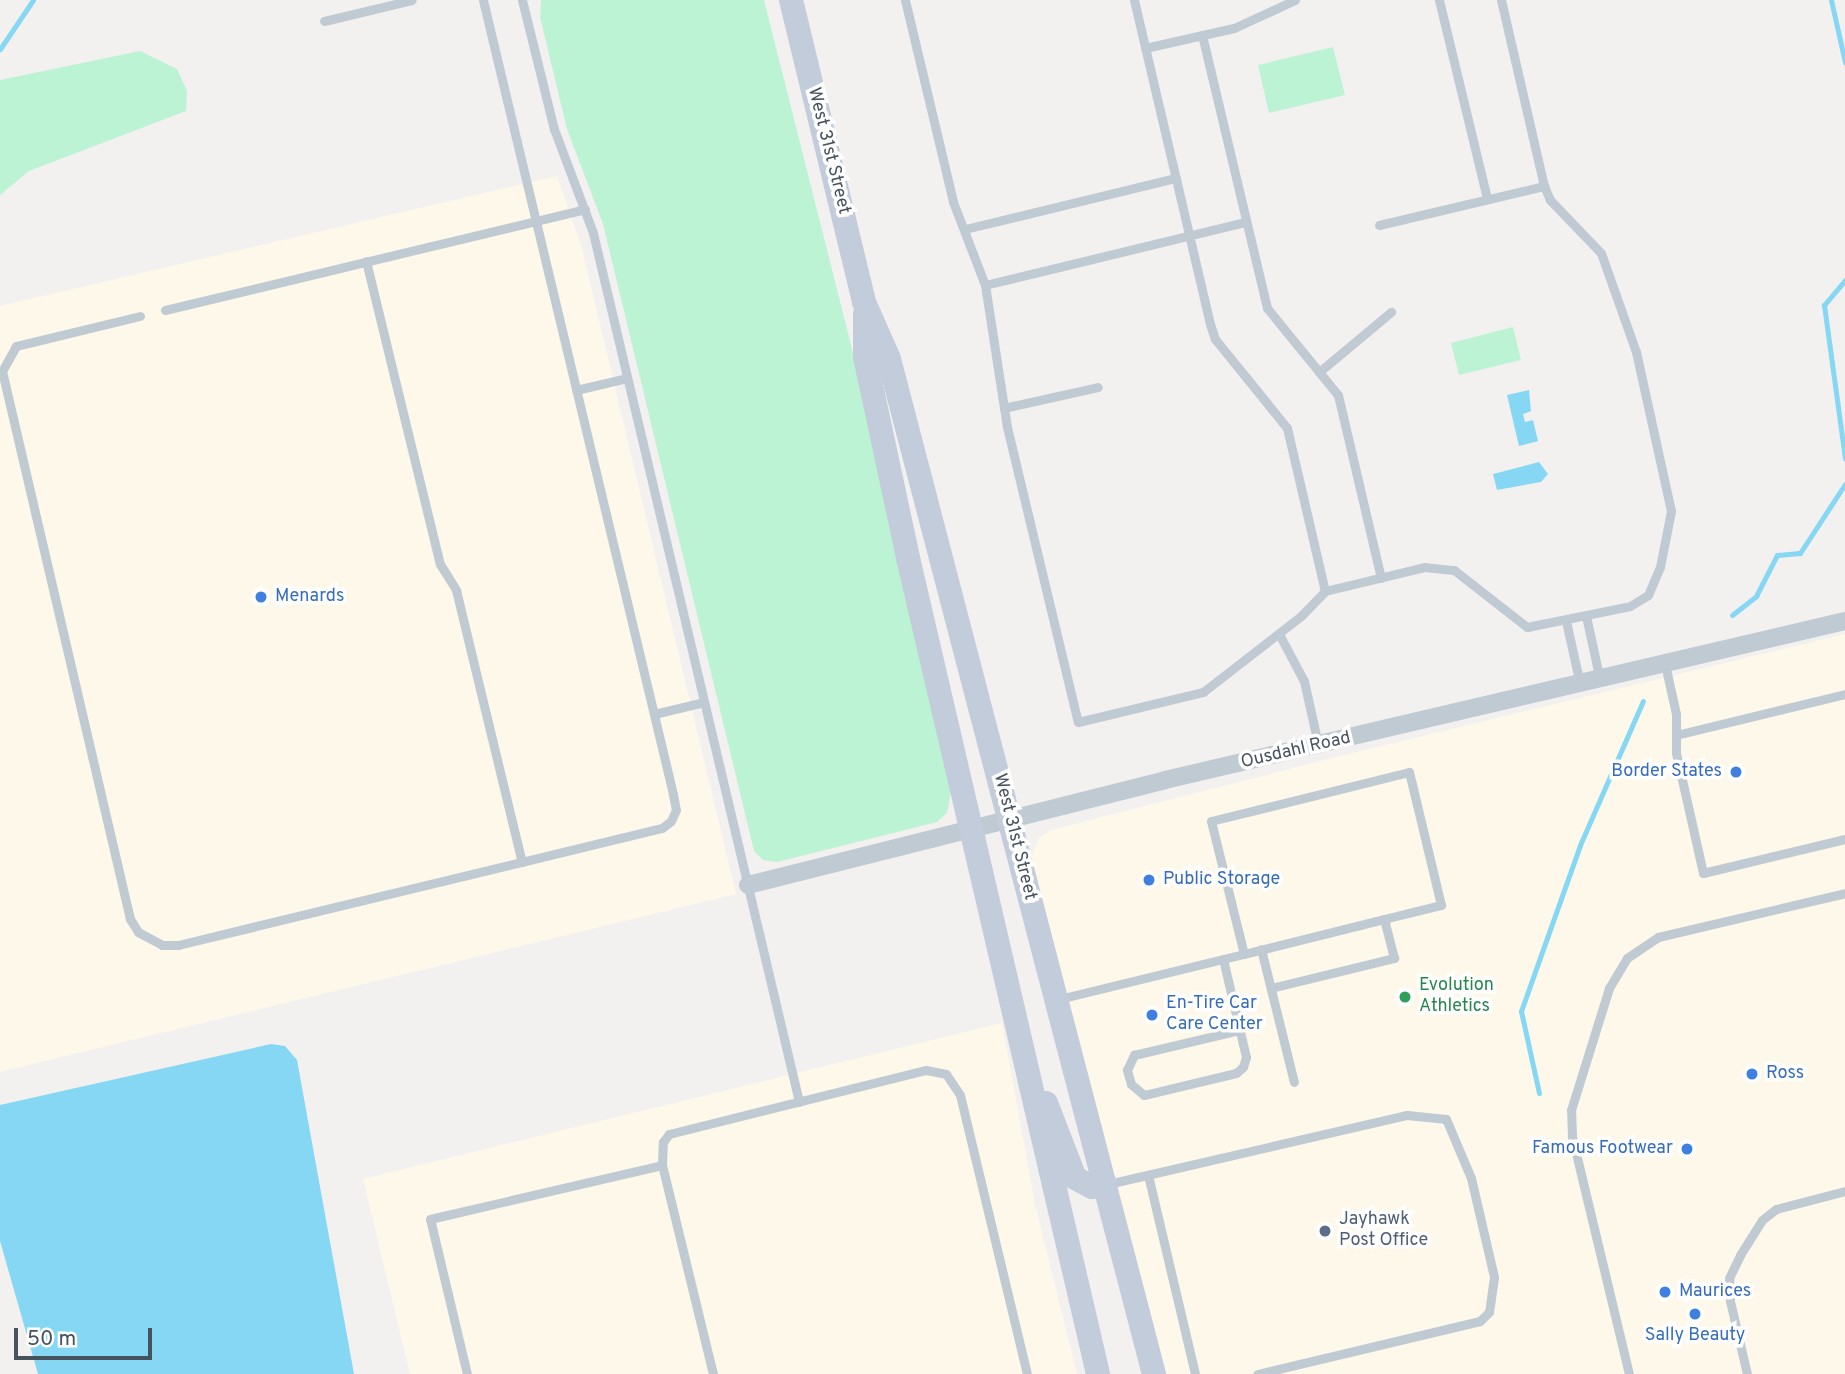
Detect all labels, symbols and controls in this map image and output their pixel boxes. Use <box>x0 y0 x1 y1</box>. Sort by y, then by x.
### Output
street label: West 31st Street <box>802 86 854 216</box>
place label: Menards <box>275 586 344 608</box>
marker: Menards <box>253 589 269 605</box>
street label: Ousdahl Road <box>1239 728 1353 774</box>
place label: Border States <box>1611 761 1722 783</box>
marker: Border States <box>1728 764 1744 780</box>
street label: West 31st Street <box>988 772 1040 902</box>
place label: Public Storage <box>1163 869 1280 891</box>
marker: Public Storage <box>1141 872 1157 888</box>
place label: Evolution Athletics <box>1419 976 1494 1018</box>
marker: Evolution Athletics <box>1397 989 1413 1005</box>
place label: En-Tire Car Care Center <box>1166 994 1263 1036</box>
marker: En-Tire Car Care Center <box>1144 1007 1160 1023</box>
place label: Ross <box>1766 1063 1804 1085</box>
marker: Ross <box>1744 1066 1760 1082</box>
place label: Famous Footwear <box>1532 1138 1673 1160</box>
marker: Famous Footwear <box>1679 1141 1695 1157</box>
place label: Jayhawk Post Office <box>1339 1210 1428 1252</box>
marker: Jayhawk Post Office <box>1317 1223 1333 1239</box>
place label: Maurices <box>1679 1281 1751 1303</box>
marker: Maurices <box>1657 1284 1673 1300</box>
marker: Sally Beauty <box>1687 1306 1703 1322</box>
scale bar <box>18 1314 156 1358</box>
place label: Sally Beauty <box>1645 1325 1745 1347</box>
text: 50 m <box>27 1326 76 1353</box>

